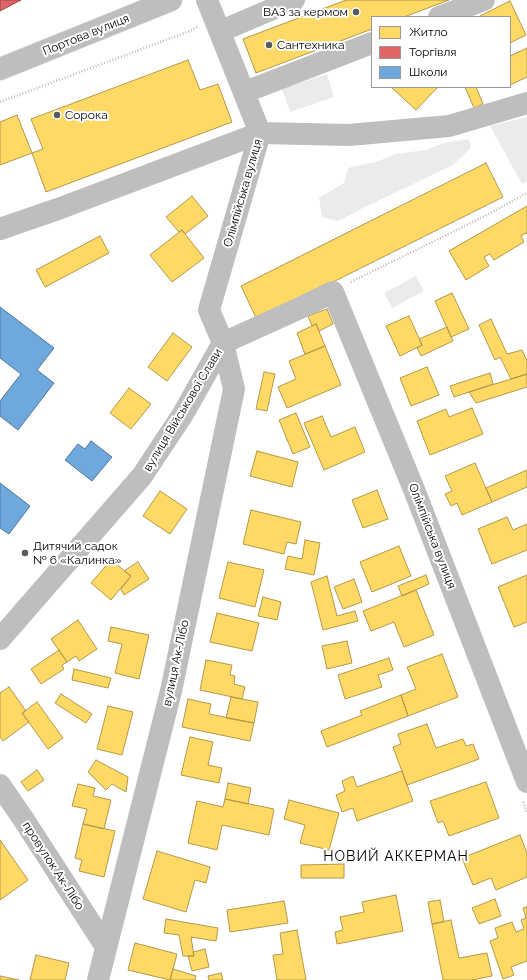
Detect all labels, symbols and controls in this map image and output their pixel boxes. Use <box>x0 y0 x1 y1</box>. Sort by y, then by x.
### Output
place label: ВАЗ за кермом <box>263 5 348 19</box>
marker: ВАЗ за кермом <box>351 7 361 17</box>
street label: Портова вулиця <box>41 11 131 59</box>
legend <box>371 16 511 88</box>
text: Житло <box>409 25 448 39</box>
place label: Сантехника <box>277 38 344 52</box>
marker: Сантехника <box>264 40 274 50</box>
text: Торгівля <box>409 45 456 59</box>
text: Школи <box>409 65 447 79</box>
place label: Сорока <box>65 108 108 122</box>
marker: Сорока <box>52 110 62 120</box>
street label: Олімпійська вулиця <box>221 137 265 249</box>
street label: вулиця Військової Слави <box>141 346 225 474</box>
street label: Олімпійська вулиця <box>405 481 459 591</box>
place label: Дитячий садок № 6 «Калинка» <box>33 539 122 567</box>
marker: Дитячий садок № 6 «Калинка» <box>20 548 30 558</box>
street label: вулиця Ак-Лібо <box>160 619 192 707</box>
street label: провулок Ак-Лібо <box>19 819 87 913</box>
district label: НОВИЙ АККЕРМАН <box>323 849 469 865</box>

